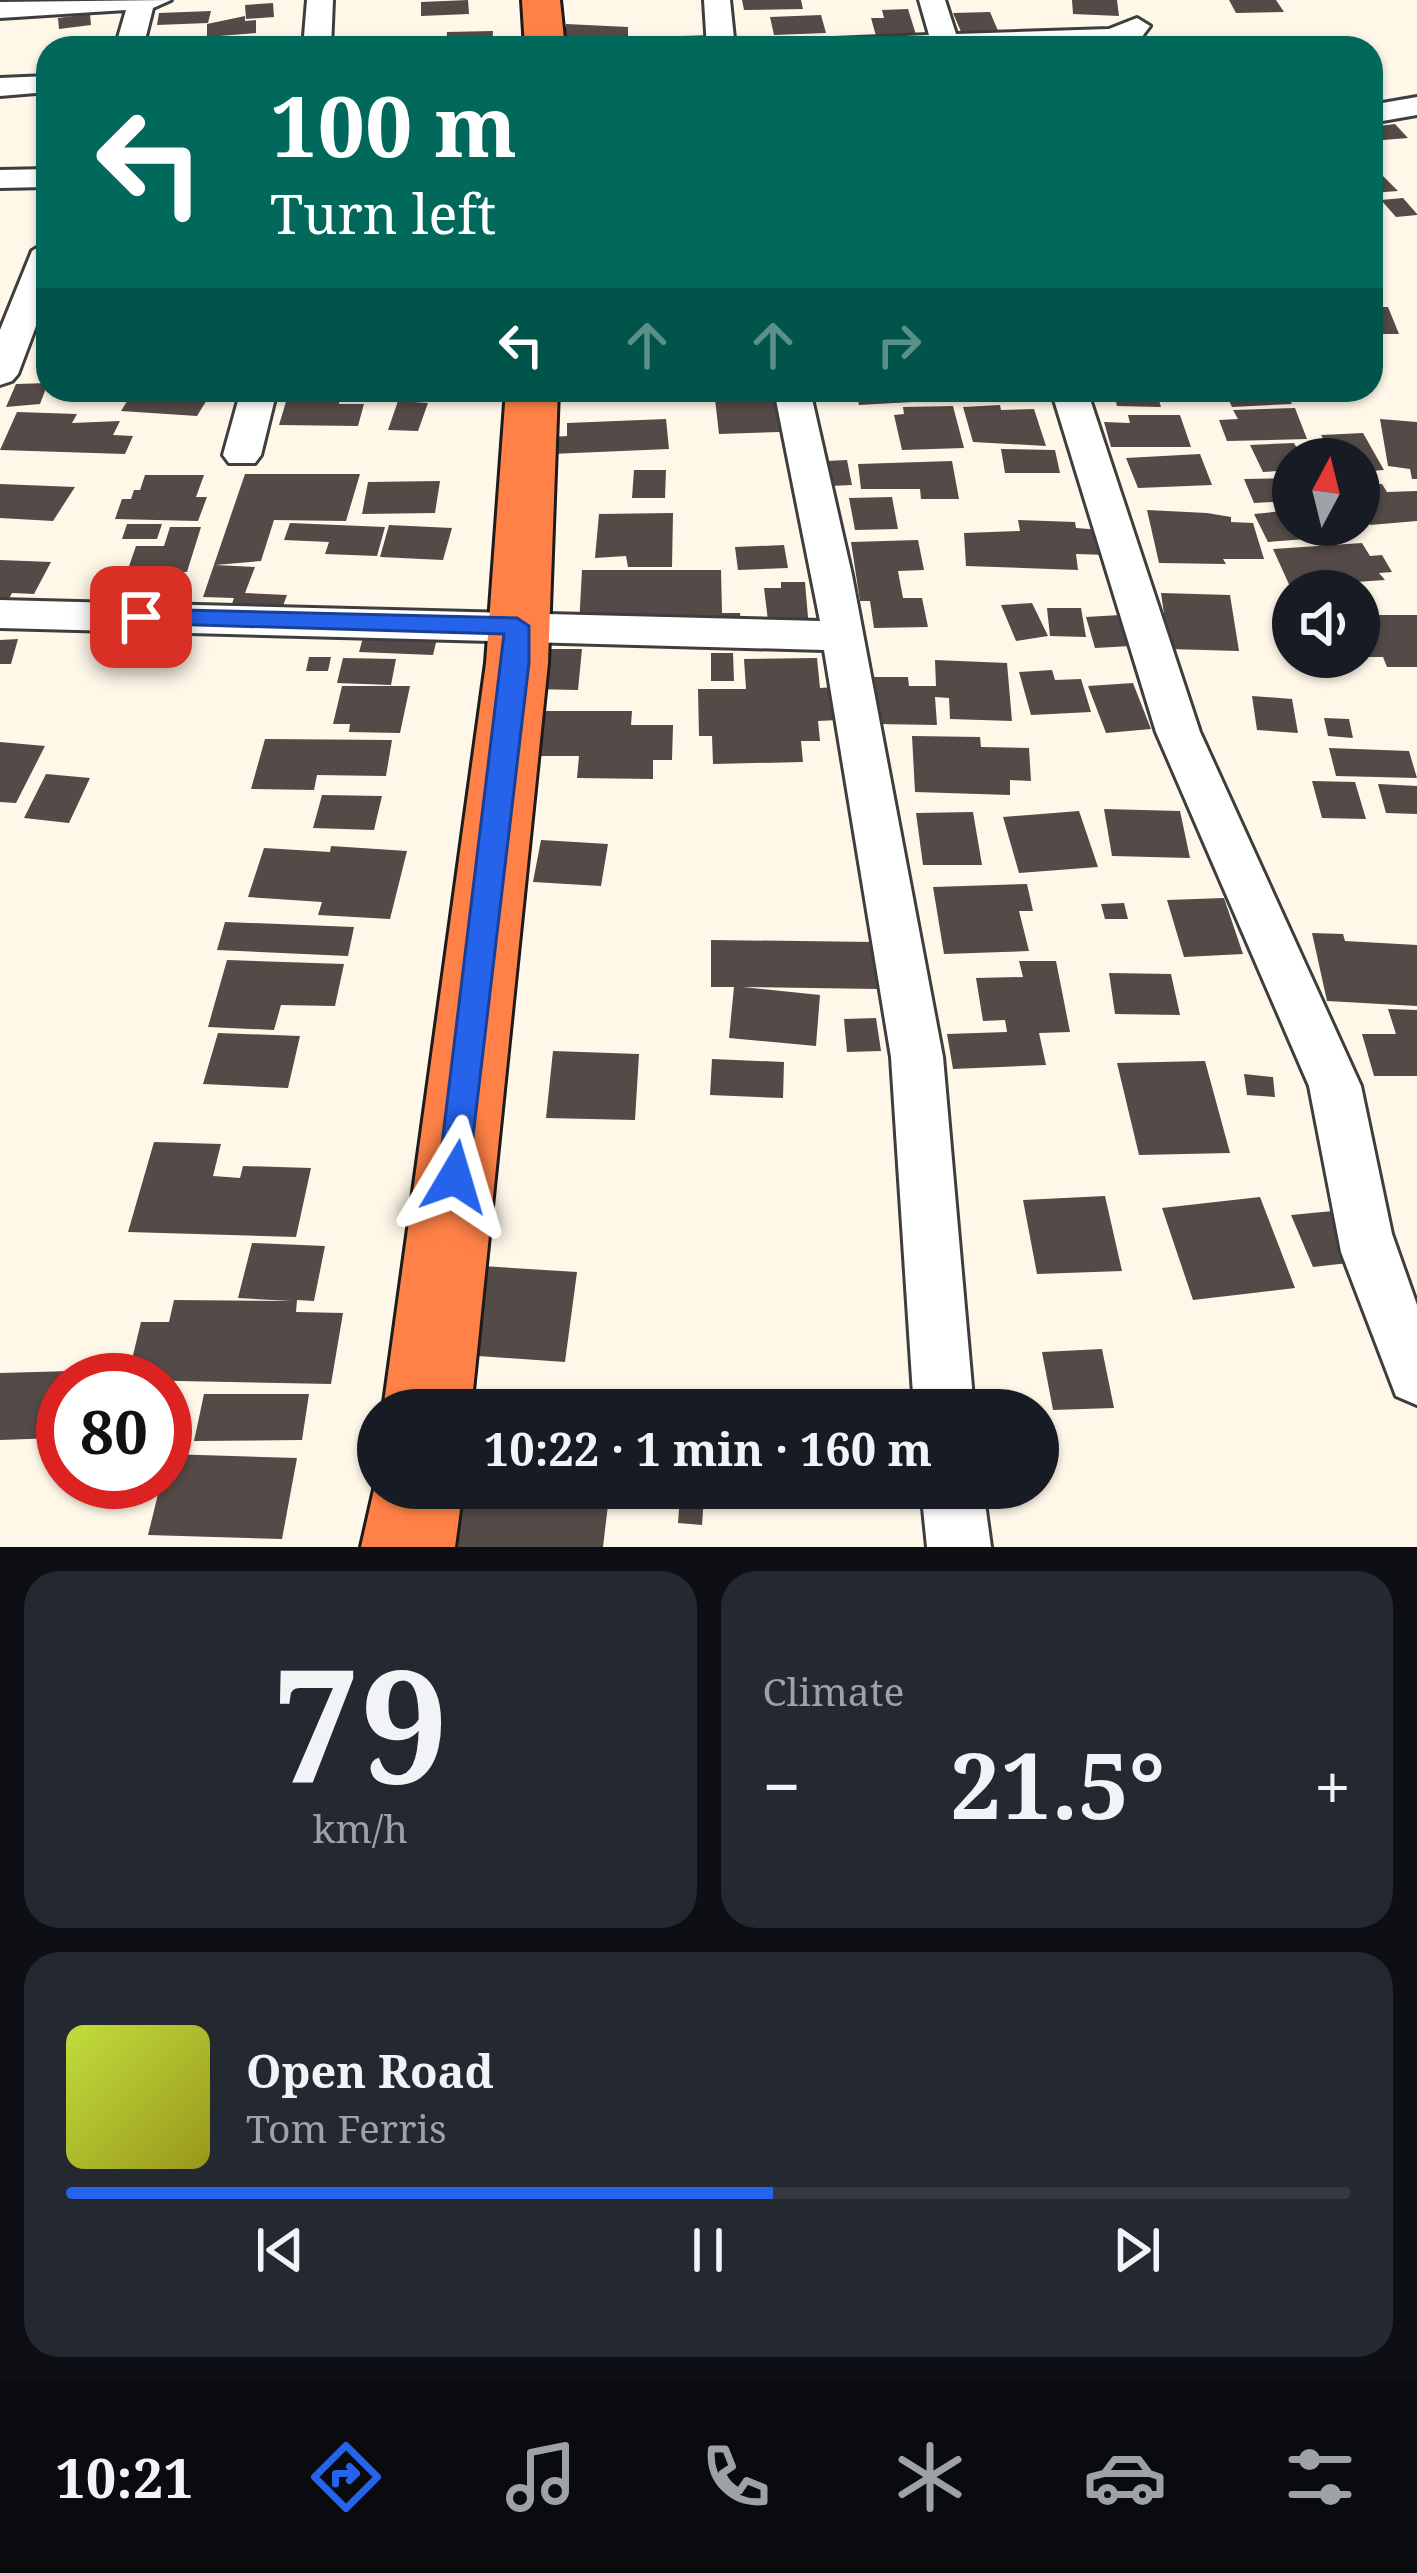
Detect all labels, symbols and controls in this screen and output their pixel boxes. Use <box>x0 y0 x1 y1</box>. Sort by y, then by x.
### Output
text: 100 m <box>270 67 517 182</box>
icon: left <box>72 84 228 240</box>
text: Turn left <box>270 176 496 250</box>
icon: left <box>488 312 554 378</box>
icon: ahead <box>614 312 680 378</box>
icon: ahead <box>740 312 806 378</box>
icon: right <box>866 312 932 378</box>
north arrow <box>1272 438 1380 546</box>
map controls <box>1272 438 1380 678</box>
pin <box>90 566 192 668</box>
button: sound <box>1272 570 1380 678</box>
icon: arrive <box>108 584 174 650</box>
position arrow <box>392 1114 518 1240</box>
speed limit sign: 80 <box>36 1353 192 1509</box>
text: 10:22 · 1 min · 160 m <box>484 1418 932 1479</box>
text: 79 <box>272 1616 448 1829</box>
text: Climate <box>763 1664 904 1717</box>
text: 21.5° <box>950 1723 1165 1845</box>
text: − <box>763 1740 801 1830</box>
text: + <box>1314 1740 1351 1830</box>
text: km/h <box>312 1801 408 1854</box>
text: Open Road <box>246 2040 494 2101</box>
text: Tom Ferris <box>246 2101 447 2154</box>
icon: previous <box>247 2217 313 2283</box>
icon: pause <box>675 2217 741 2283</box>
icon: next <box>1104 2217 1170 2283</box>
icon: directions <box>304 2435 388 2519</box>
icon: music <box>499 2435 583 2519</box>
icon: phone <box>694 2435 778 2519</box>
icon: climate <box>888 2435 972 2519</box>
icon: car <box>1083 2435 1167 2519</box>
icon: filters <box>1278 2435 1362 2519</box>
text: 10:21 <box>55 2440 194 2514</box>

